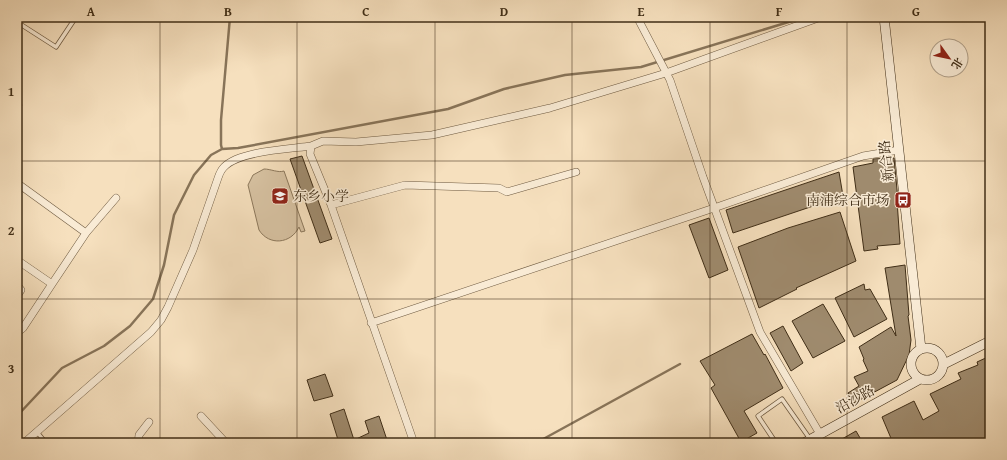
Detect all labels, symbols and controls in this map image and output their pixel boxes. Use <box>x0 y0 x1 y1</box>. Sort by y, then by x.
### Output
text: A <box>87 2 96 21</box>
text: B <box>224 2 232 21</box>
text: C <box>362 2 370 21</box>
text: D <box>500 2 508 21</box>
text: E <box>638 2 645 21</box>
text: F <box>776 2 783 21</box>
text: G <box>912 2 920 21</box>
north arrow <box>929 38 969 78</box>
text: 北 <box>948 54 967 72</box>
text: 1 <box>8 82 14 101</box>
street label: 新合路 <box>874 139 898 183</box>
school or university icon: 东乡小学 <box>270 186 290 206</box>
place label: 东乡小学 <box>293 186 349 206</box>
place label: 南浦综合市场 <box>806 190 890 210</box>
bus stop icon: 南浦综合市场 <box>893 190 913 210</box>
text: 2 <box>8 221 15 240</box>
text: 3 <box>8 359 14 378</box>
street label: 沿沙路 <box>832 380 878 418</box>

